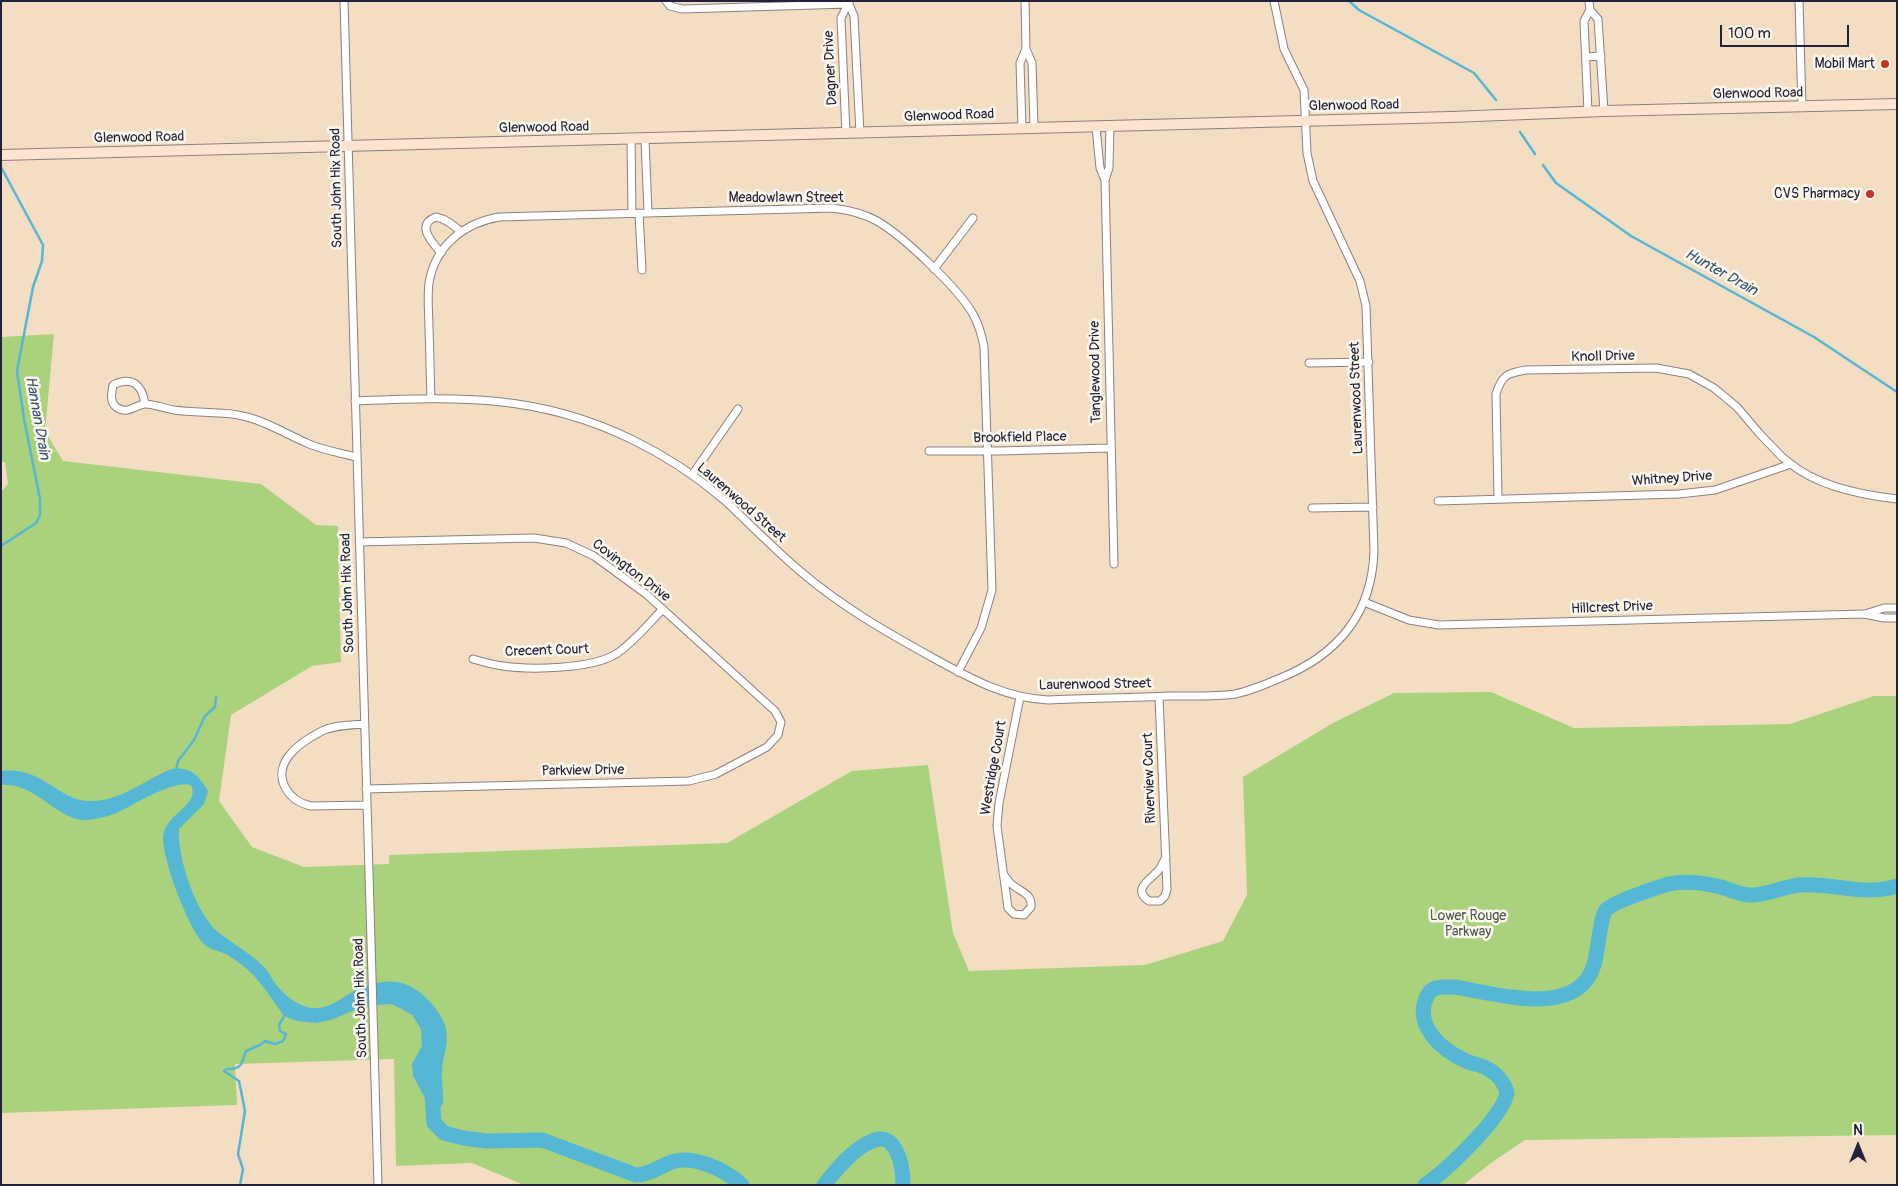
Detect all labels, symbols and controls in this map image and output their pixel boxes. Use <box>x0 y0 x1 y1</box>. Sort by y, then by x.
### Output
scale bar <box>1723 15 1852 47</box>
text: 100 m <box>1728 24 1771 43</box>
street label: Dagner Drive <box>821 30 841 106</box>
place label: Mobil Mart <box>1814 56 1875 72</box>
marker: Mobil Mart <box>1879 58 1891 70</box>
street label: Glenwood Road <box>1713 85 1803 103</box>
street label: Glenwood Road <box>1309 97 1399 115</box>
street label: Glenwood Road <box>904 106 994 126</box>
street label: Glenwood Road <box>499 119 589 137</box>
street label: South John Hix Road <box>328 128 346 248</box>
street label: Glenwood Road <box>94 129 184 147</box>
place label: CVS Pharmacy <box>1774 186 1860 202</box>
marker: CVS Pharmacy <box>1864 188 1876 200</box>
street label: Meadowlawn Street <box>728 190 844 206</box>
water label: Hunter Drain <box>1682 246 1760 300</box>
street label: Tanglewood Drive <box>1087 321 1105 423</box>
street label: Laurenwood Street <box>1347 341 1367 455</box>
street label: Knoll Drive <box>1571 348 1635 366</box>
water label: Hannan Drain <box>21 375 53 461</box>
street label: Brookfield Place <box>973 429 1067 447</box>
street label: Laurenwood Street <box>693 460 789 546</box>
street label: Whitney Drive <box>1631 468 1713 490</box>
street label: South John Hix Road <box>338 533 358 653</box>
street label: Covington Drive <box>589 536 673 606</box>
street label: Hillcrest Drive <box>1571 598 1653 618</box>
street label: Crecent Court <box>505 641 589 661</box>
street label: Laurenwood Street <box>1038 676 1152 694</box>
street label: Westridge Court <box>977 719 1011 817</box>
street label: Riverview Court <box>1140 732 1160 824</box>
street label: Parkview Drive <box>542 762 624 780</box>
park label: Lower Rouge Parkway <box>1430 908 1506 940</box>
street label: South John Hix Road <box>351 938 371 1058</box>
north arrow <box>1833 1121 1883 1171</box>
text: N <box>1853 1122 1863 1139</box>

